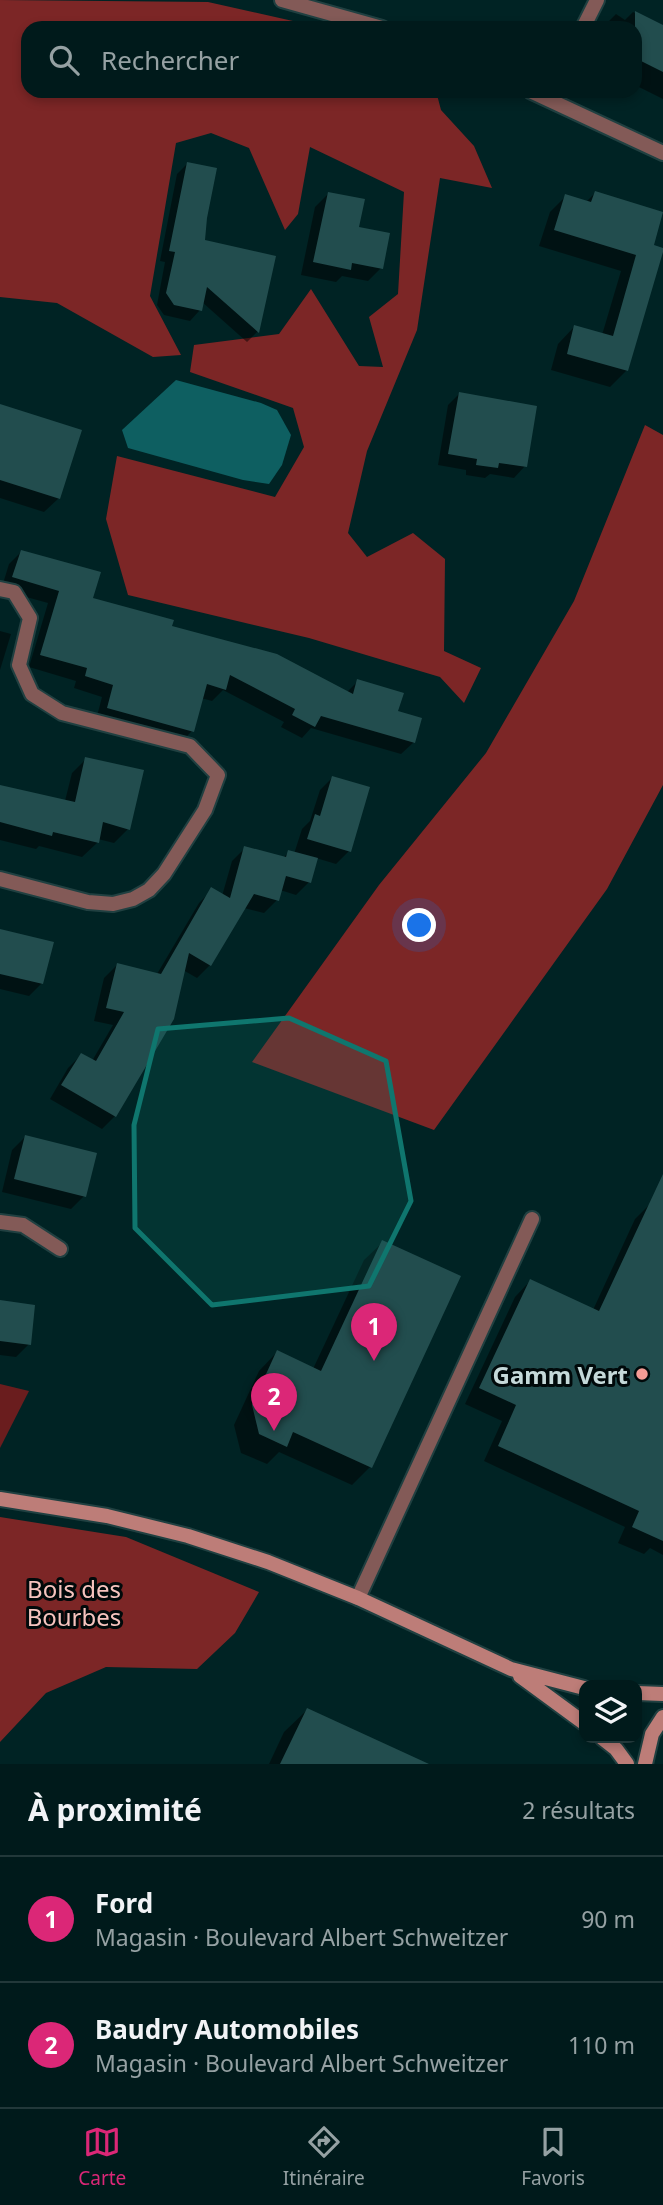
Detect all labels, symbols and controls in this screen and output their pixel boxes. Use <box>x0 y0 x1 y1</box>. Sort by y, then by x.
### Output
search box <box>21 21 642 98</box>
icon: search <box>45 41 83 79</box>
text: Rechercher <box>101 42 239 78</box>
your location <box>402 908 436 942</box>
pin: 1 <box>351 1303 397 1361</box>
place label: Gamm Vert <box>493 1358 628 1391</box>
marker: Gamm Vert <box>634 1366 650 1382</box>
pin: 2 <box>251 1373 297 1431</box>
park label: Bois des Bourbes <box>27 1572 121 1633</box>
map controls <box>579 1680 642 1743</box>
button: layers <box>579 1680 642 1743</box>
text: À proximité <box>28 1789 202 1830</box>
text: 2 résultats <box>522 1794 635 1826</box>
text: Ford <box>95 1885 153 1921</box>
text: 1 <box>44 1903 58 1935</box>
text: 90 m <box>581 1903 635 1935</box>
text: Magasin · Boulevard Albert Schweitzer <box>95 1921 508 1953</box>
text: Baudry Automobiles <box>95 2011 359 2047</box>
text: 2 <box>44 2029 58 2061</box>
text: 110 m <box>568 2029 635 2061</box>
text: Magasin · Boulevard Albert Schweitzer <box>95 2047 508 2079</box>
tab: Carte <box>78 2123 126 2191</box>
tab: Itinéraire <box>283 2123 365 2191</box>
tab: Favoris <box>521 2123 585 2191</box>

